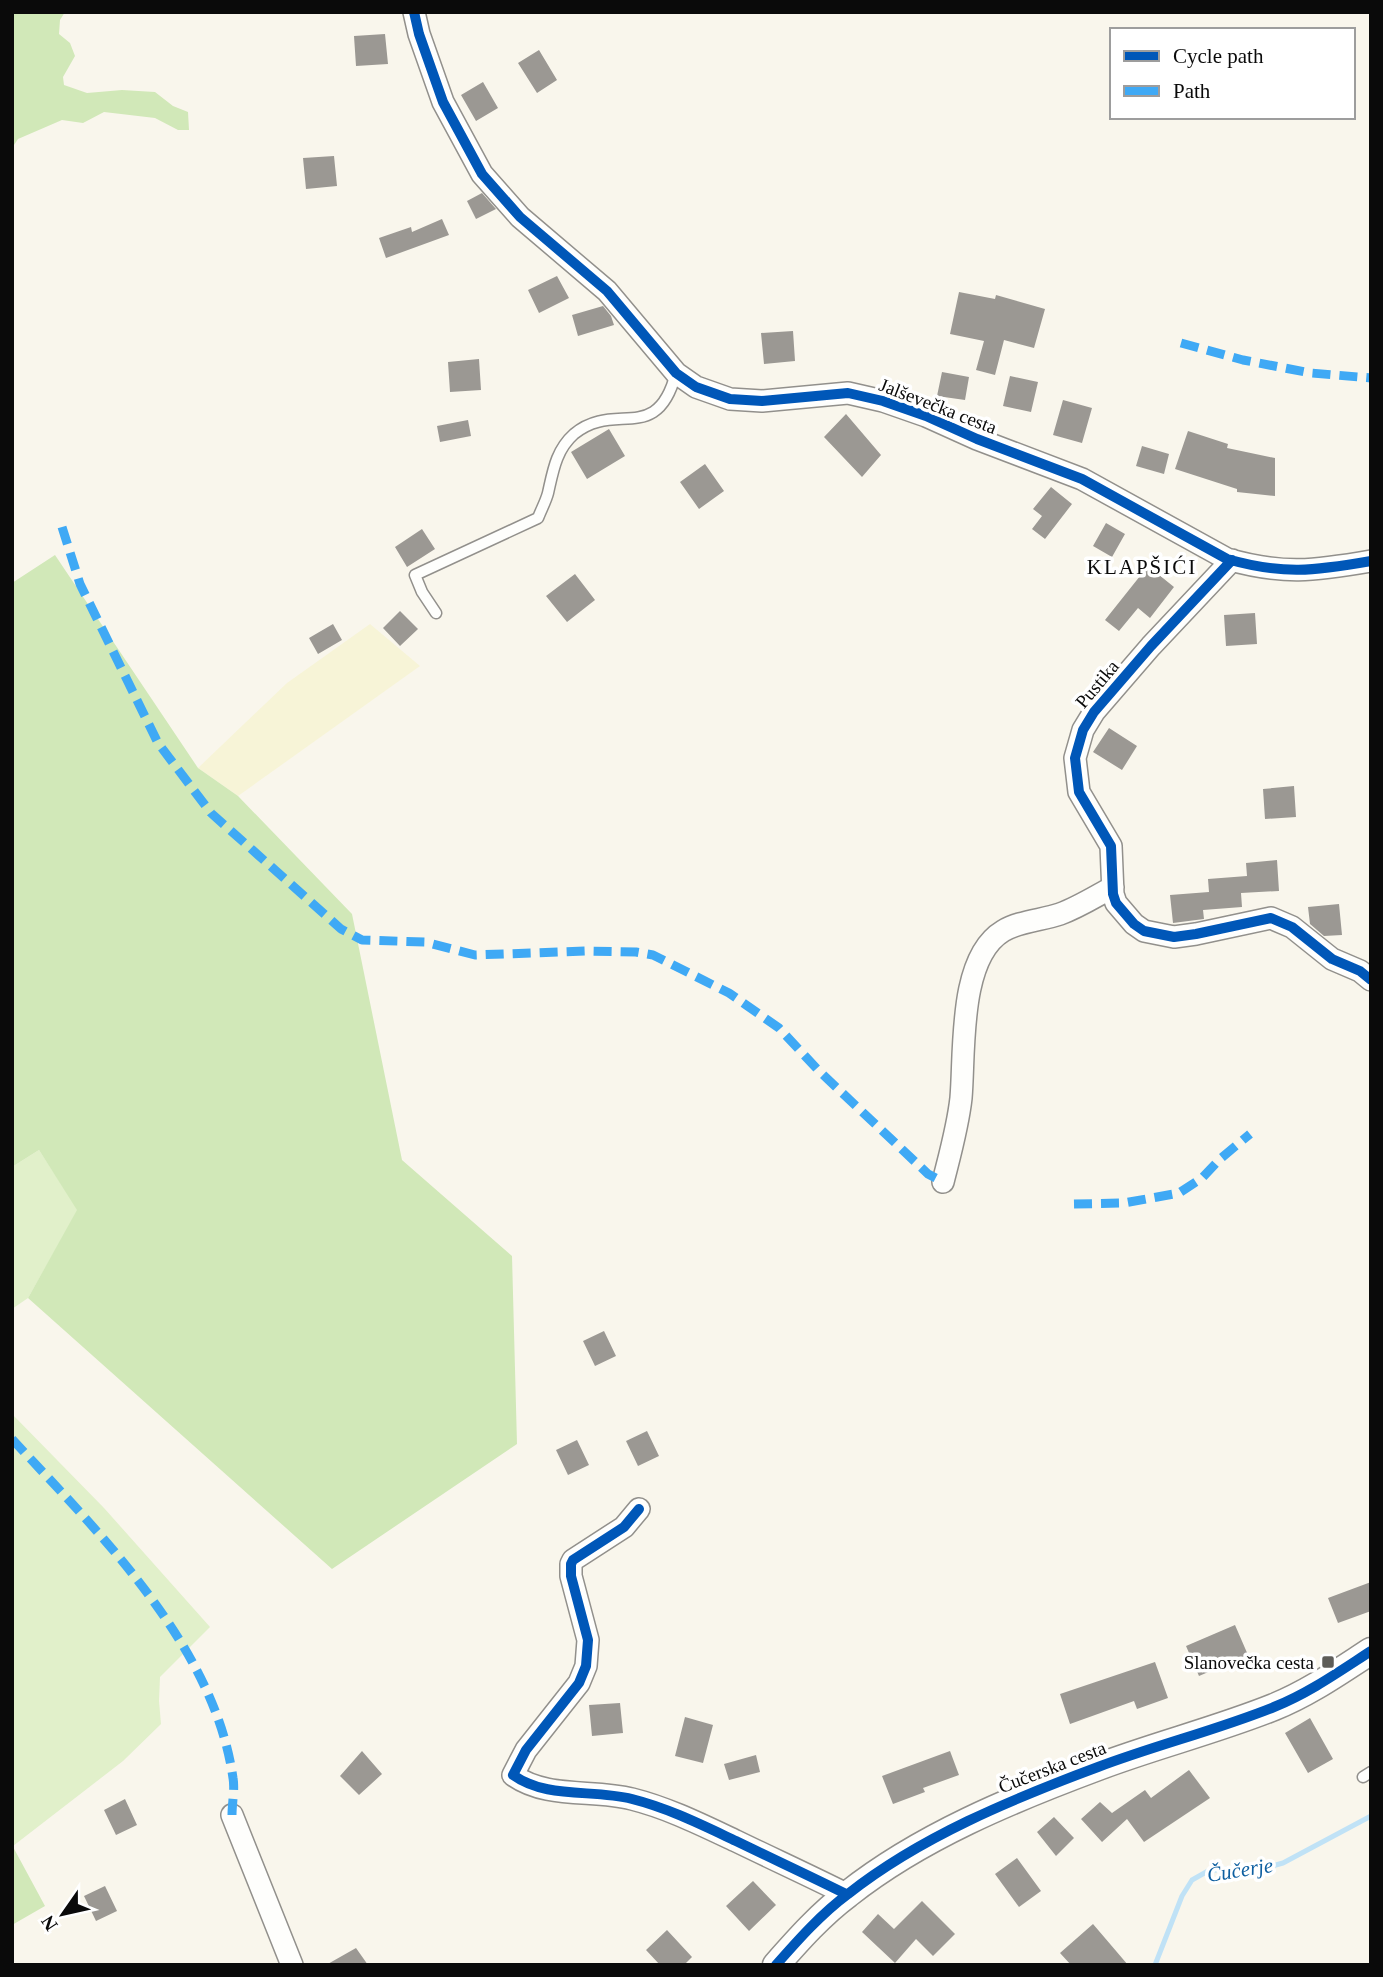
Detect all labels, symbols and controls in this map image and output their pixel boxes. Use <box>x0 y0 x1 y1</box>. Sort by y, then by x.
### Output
legend <box>1110 28 1355 119</box>
text: Cycle path <box>1173 44 1264 68</box>
text: Path <box>1173 79 1211 103</box>
street label: Jalševečka cesta <box>876 374 1000 438</box>
district label: KLAPŠIĆI <box>1087 555 1197 579</box>
street label: Pustika <box>1071 655 1123 712</box>
place label: Slanovečka cesta <box>1184 1652 1315 1673</box>
marker: Slanovečka cesta <box>1320 1654 1336 1670</box>
street label: Čučerska cesta <box>995 1737 1109 1797</box>
water label: Čučerje <box>1205 1853 1275 1887</box>
north arrow <box>28 1879 98 1949</box>
text: N <box>37 1911 62 1935</box>

